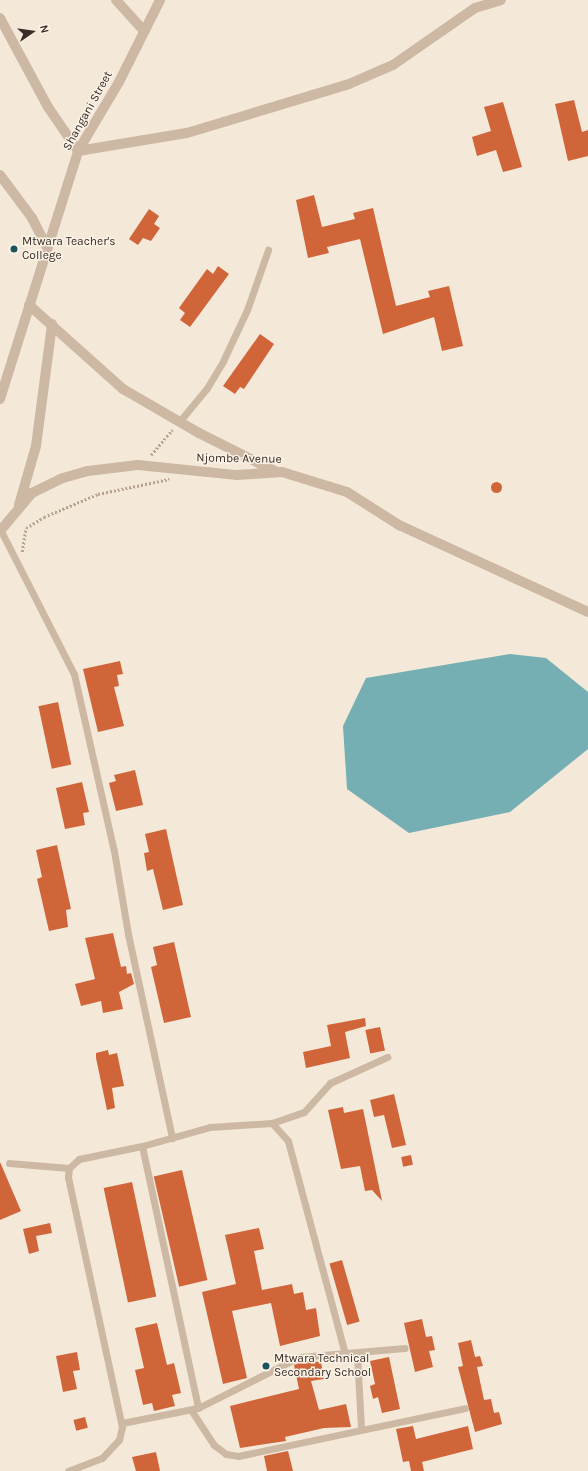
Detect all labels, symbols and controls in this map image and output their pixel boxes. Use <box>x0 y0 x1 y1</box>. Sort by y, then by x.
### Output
north arrow <box>12 12 52 52</box>
text: N <box>37 24 51 34</box>
street label: Shangani Street <box>60 69 116 153</box>
place label: Mtwara Teacher's College <box>22 235 116 263</box>
marker: Mtwara Teacher's College <box>9 244 19 254</box>
street label: Njombe Avenue <box>196 451 282 467</box>
place label: Mtwara Technical Secondary School <box>274 1352 371 1380</box>
marker: Mtwara Technical Secondary School <box>261 1361 271 1371</box>

